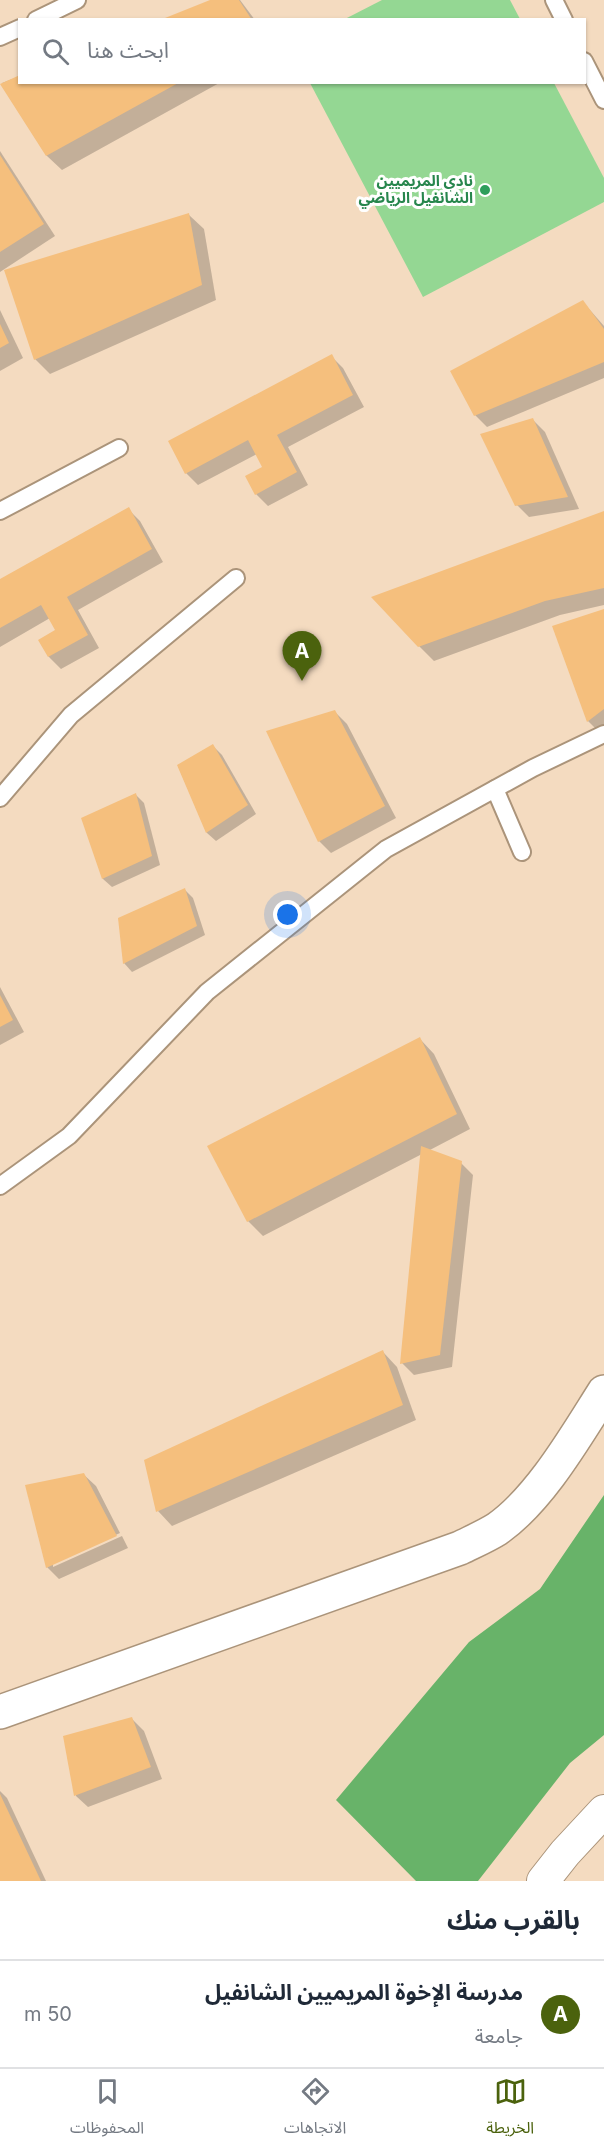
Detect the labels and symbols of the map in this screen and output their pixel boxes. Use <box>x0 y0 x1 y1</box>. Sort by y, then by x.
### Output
place label: نادي المريميين الشانفيل الرياضي <box>359 171 473 209</box>
marker: نادي المريميين الشانفيل الرياضي <box>478 183 492 197</box>
pin: A <box>282 632 322 681</box>
your location <box>273 900 302 929</box>

